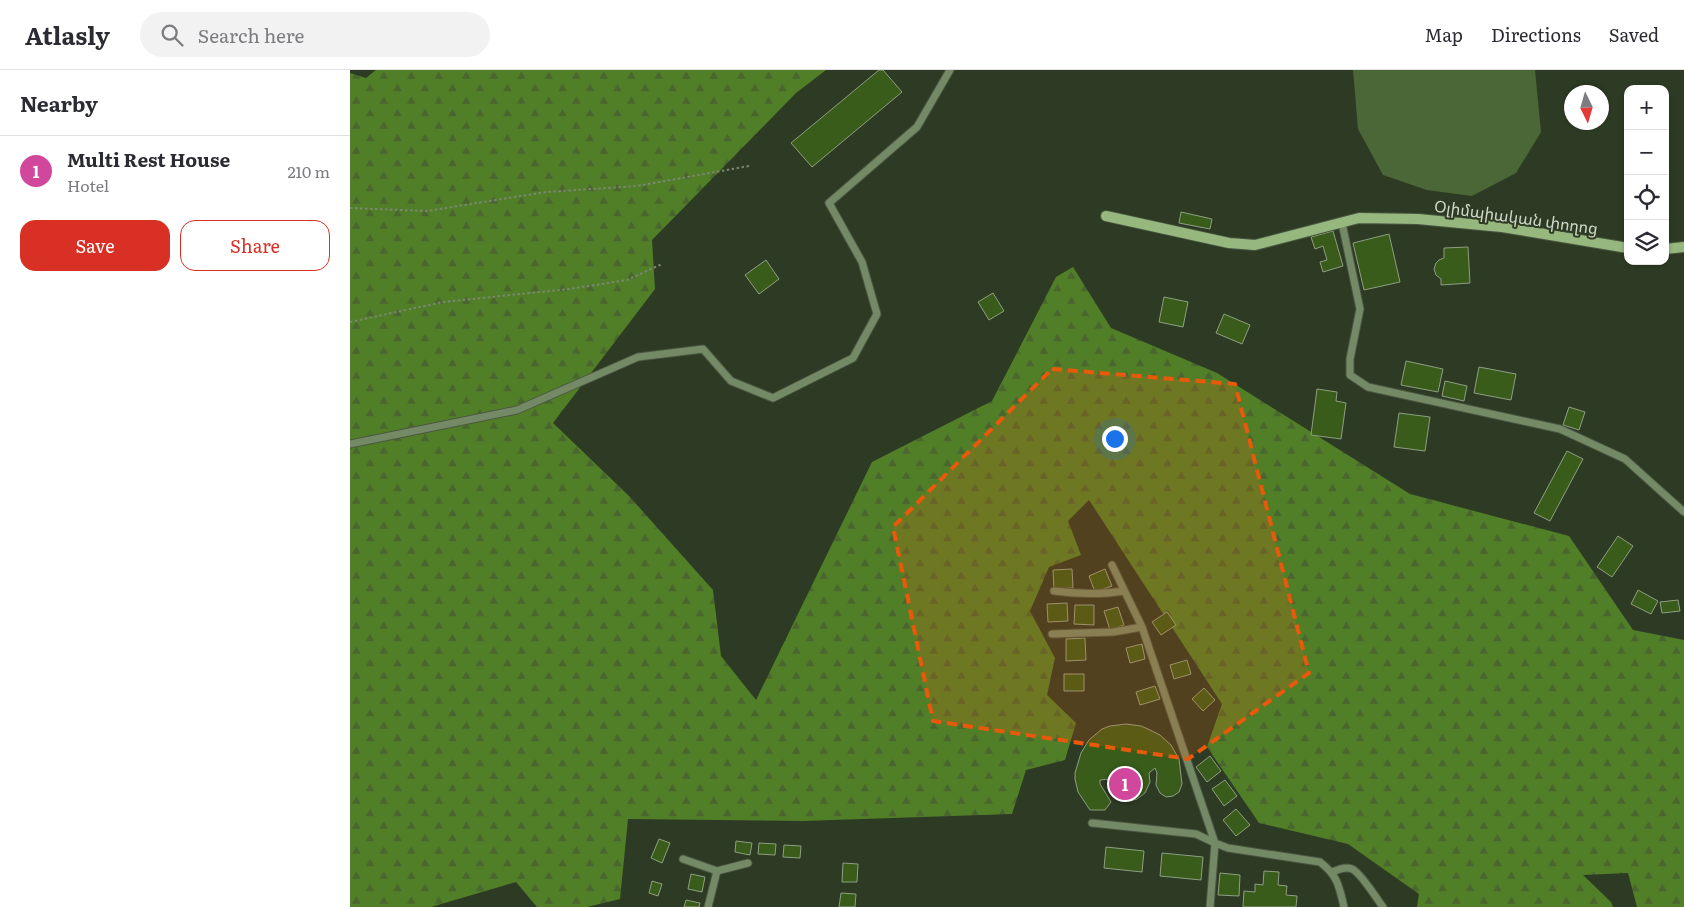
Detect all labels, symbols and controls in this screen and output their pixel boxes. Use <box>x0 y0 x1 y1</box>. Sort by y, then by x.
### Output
search box <box>140 12 490 57</box>
text: Atlasly <box>25 17 110 52</box>
icon: search <box>158 21 186 49</box>
text: Search here <box>198 21 304 49</box>
text: Map <box>1425 21 1463 48</box>
text: Directions <box>1491 21 1581 48</box>
text: Saved <box>1609 21 1659 48</box>
north arrow <box>1564 85 1609 130</box>
map controls <box>1624 85 1669 265</box>
button: + <box>1624 85 1669 130</box>
text: Nearby <box>20 87 98 118</box>
button: − <box>1624 130 1669 175</box>
text: Multi Rest House <box>67 145 230 173</box>
text: 1 <box>33 159 39 183</box>
text: 210 m <box>287 159 330 183</box>
text: Hotel <box>67 173 109 197</box>
button: locate <box>1624 175 1669 220</box>
street label: Օլիմպիական փողոց <box>1433 193 1600 239</box>
button: Save <box>20 220 170 271</box>
button: Share <box>180 220 330 271</box>
button: layers <box>1624 220 1669 265</box>
your location <box>1102 426 1128 452</box>
pin: 1 <box>1109 765 1141 803</box>

